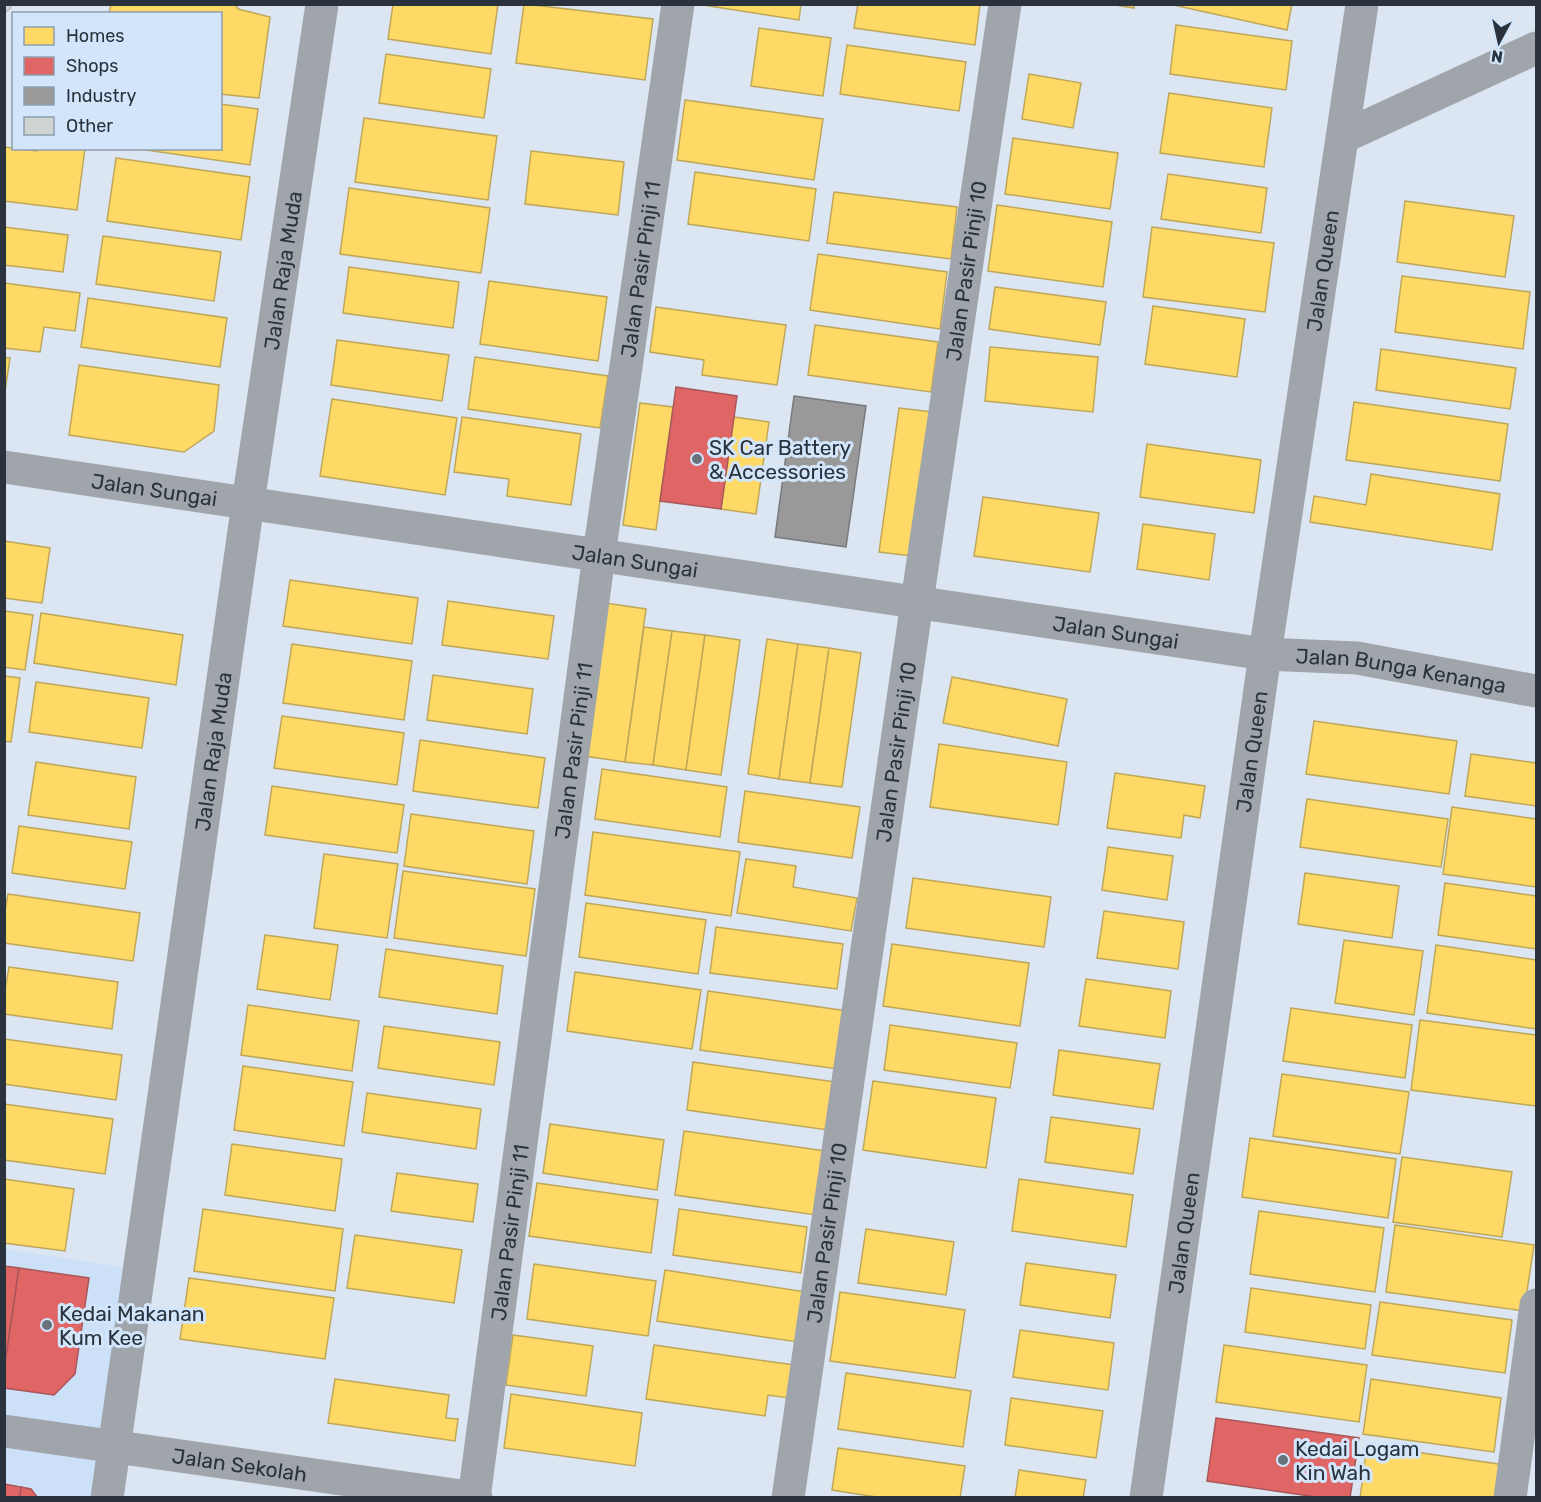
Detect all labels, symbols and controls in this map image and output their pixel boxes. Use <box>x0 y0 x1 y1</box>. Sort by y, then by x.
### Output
legend <box>12 12 222 150</box>
north arrow <box>1469 12 1529 72</box>
text: Homes <box>66 25 124 47</box>
text: N <box>1490 46 1504 67</box>
text: Shops <box>66 55 118 77</box>
text: Industry <box>66 85 136 107</box>
text: Other <box>66 115 113 137</box>
street label: Jalan Pasir Pinji 11 <box>615 179 665 359</box>
street label: Jalan Pasir Pinji 10 <box>940 179 991 363</box>
street label: Jalan Raja Muda <box>258 189 307 352</box>
street label: Jalan Queen <box>1301 208 1344 333</box>
place label: SK Car Battery & Accessories <box>709 435 852 484</box>
marker: SK Car Battery & Accessories <box>690 452 704 466</box>
street label: Jalan Sungai <box>90 468 219 511</box>
street label: Jalan Sungai <box>570 539 700 582</box>
street label: Jalan Sungai <box>1051 610 1181 654</box>
street label: Jalan Bunga Kenanga <box>1295 643 1508 698</box>
street label: Jalan Pasir Pinji 10 <box>870 660 921 844</box>
street label: Jalan Pasir Pinji 11 <box>549 661 597 840</box>
street label: Jalan Raja Muda <box>189 670 236 833</box>
street label: Jalan Queen <box>1230 689 1272 814</box>
street label: Jalan Pasir Pinji 10 <box>801 1141 852 1325</box>
street label: Jalan Pasir Pinji 11 <box>485 1143 533 1322</box>
street label: Jalan Queen <box>1162 1170 1204 1295</box>
place label: Kedai Makanan Kum Kee <box>59 1301 205 1350</box>
marker: Kedai Makanan Kum Kee <box>40 1318 54 1332</box>
place label: Kedai Logam Kin Wah <box>1295 1436 1420 1485</box>
street label: Jalan Sekolah <box>170 1443 309 1486</box>
marker: Kedai Logam Kin Wah <box>1276 1453 1290 1467</box>

